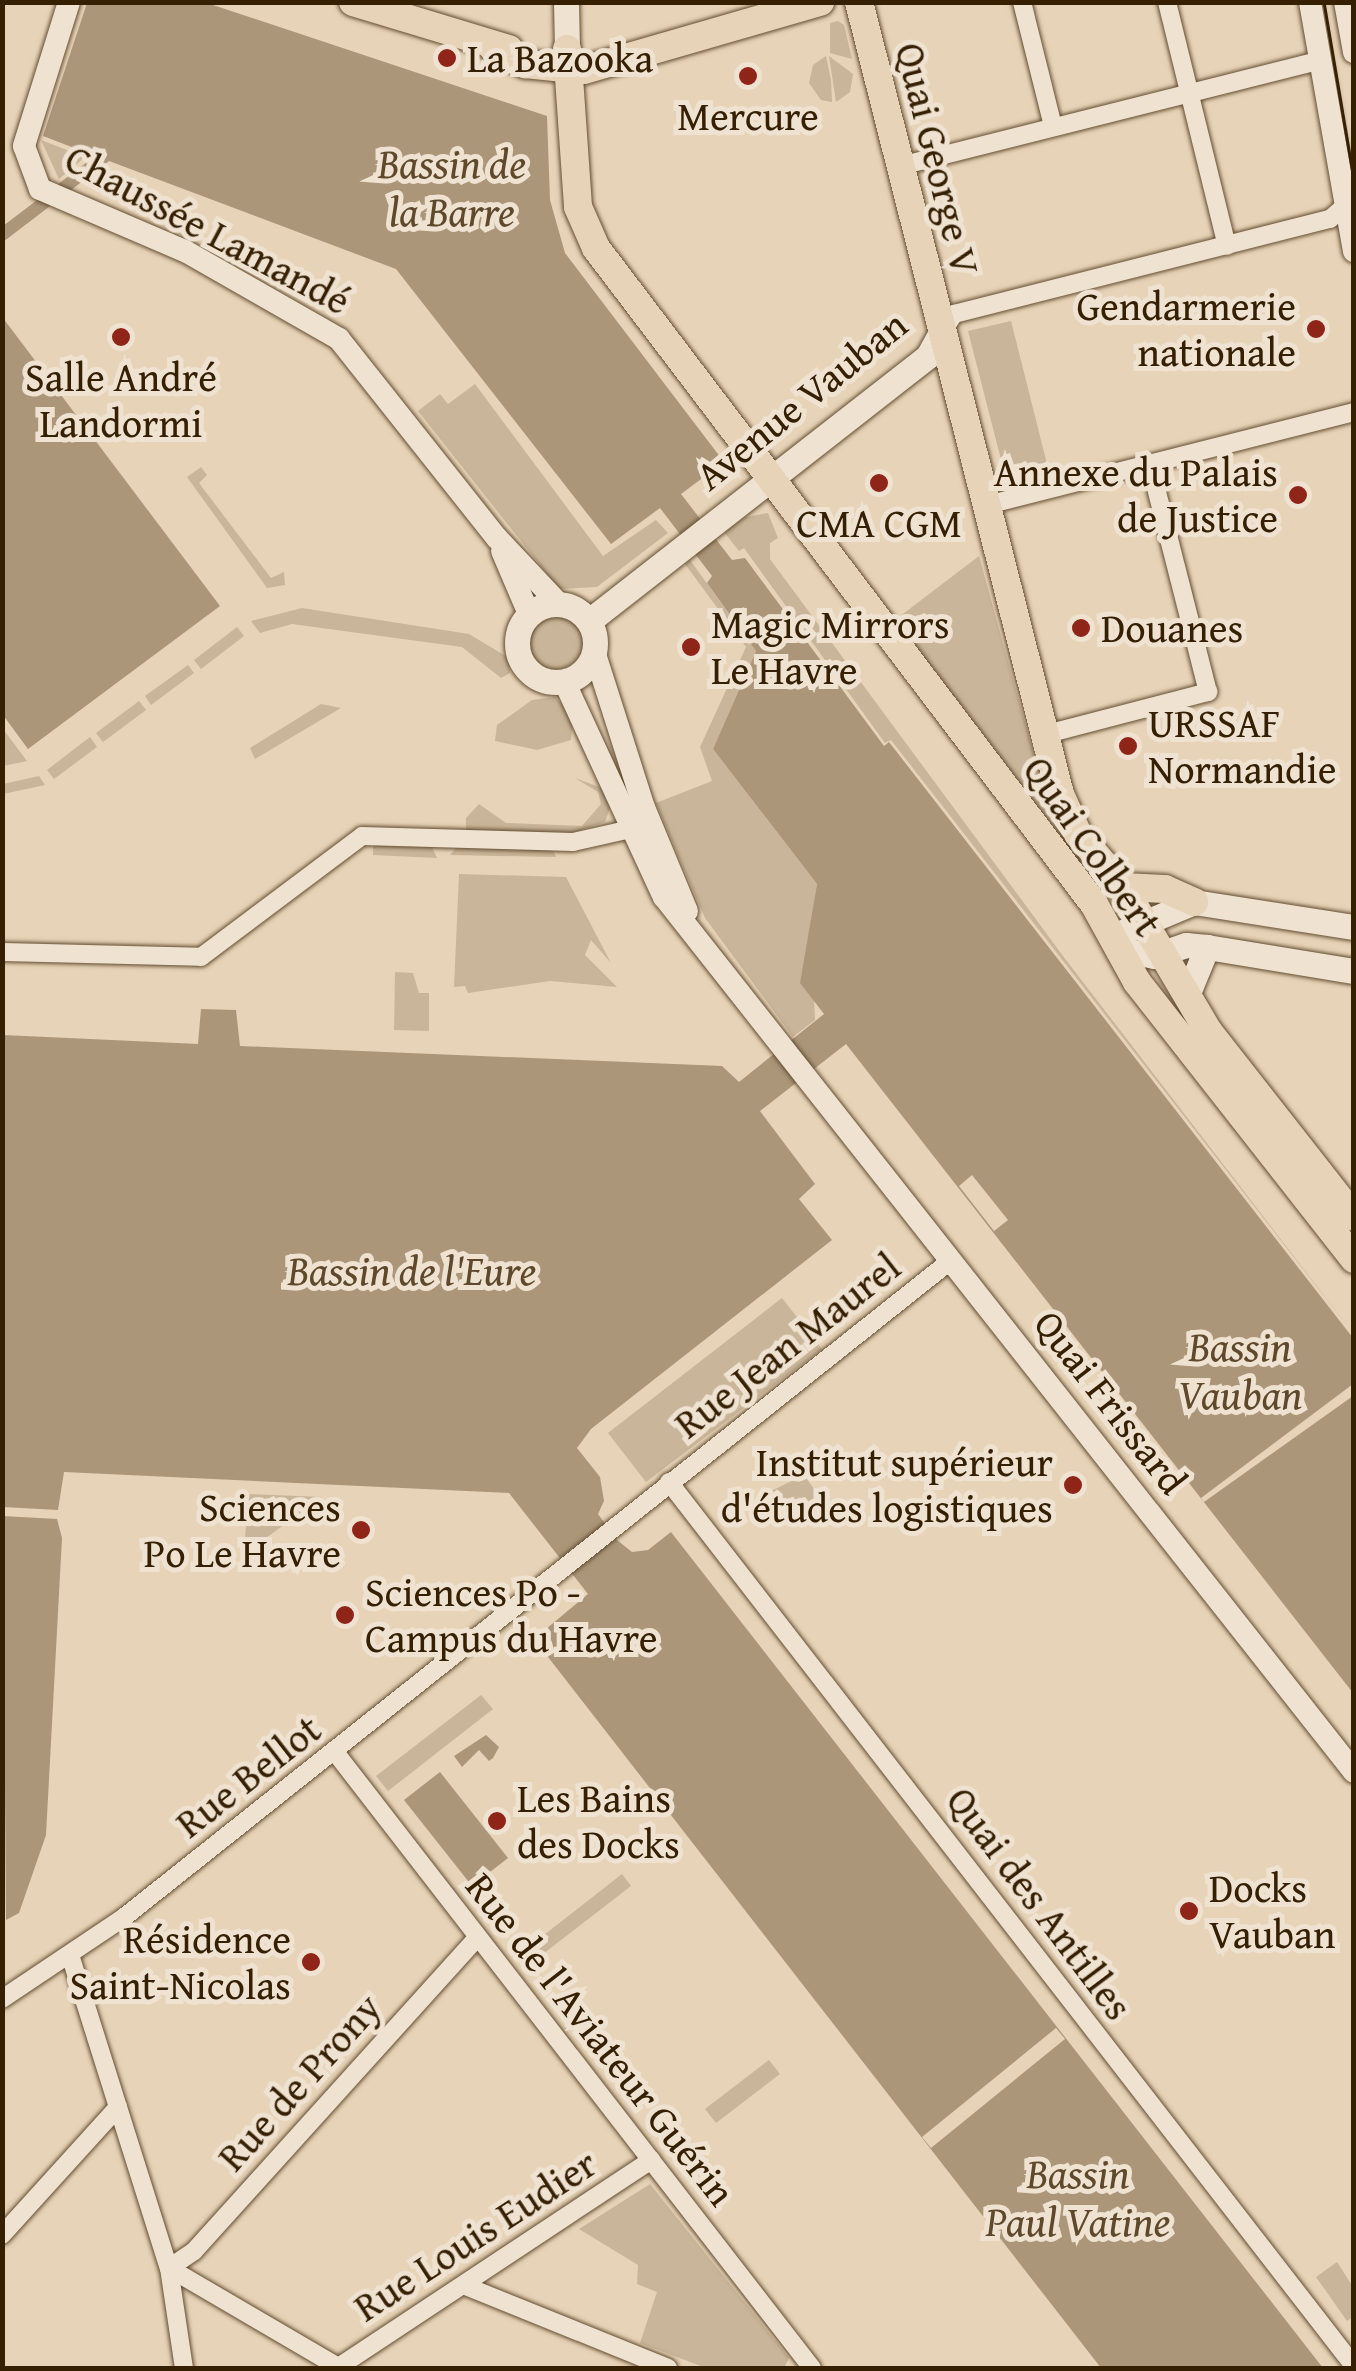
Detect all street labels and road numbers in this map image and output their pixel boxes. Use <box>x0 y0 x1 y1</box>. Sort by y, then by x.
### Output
street label: Quai George V <box>886 38 990 280</box>
street label: Chaussée Lamandé <box>57 134 359 324</box>
street label: Avenue Vauban <box>686 300 916 500</box>
street label: Quai Colbert <box>1014 747 1172 945</box>
street label: Rue Jean Maurel <box>665 1242 909 1448</box>
street label: Quai Frissard <box>1024 1300 1198 1504</box>
street label: Rue Bellot <box>166 1705 330 1847</box>
street label: Quai des Antilles <box>937 1777 1143 2029</box>
street label: Rue de l'Aviateur Guérin <box>456 1863 746 2215</box>
street label: Rue de Prony <box>207 1984 391 2180</box>
street label: Rue Louis Eudier <box>345 2139 605 2331</box>

